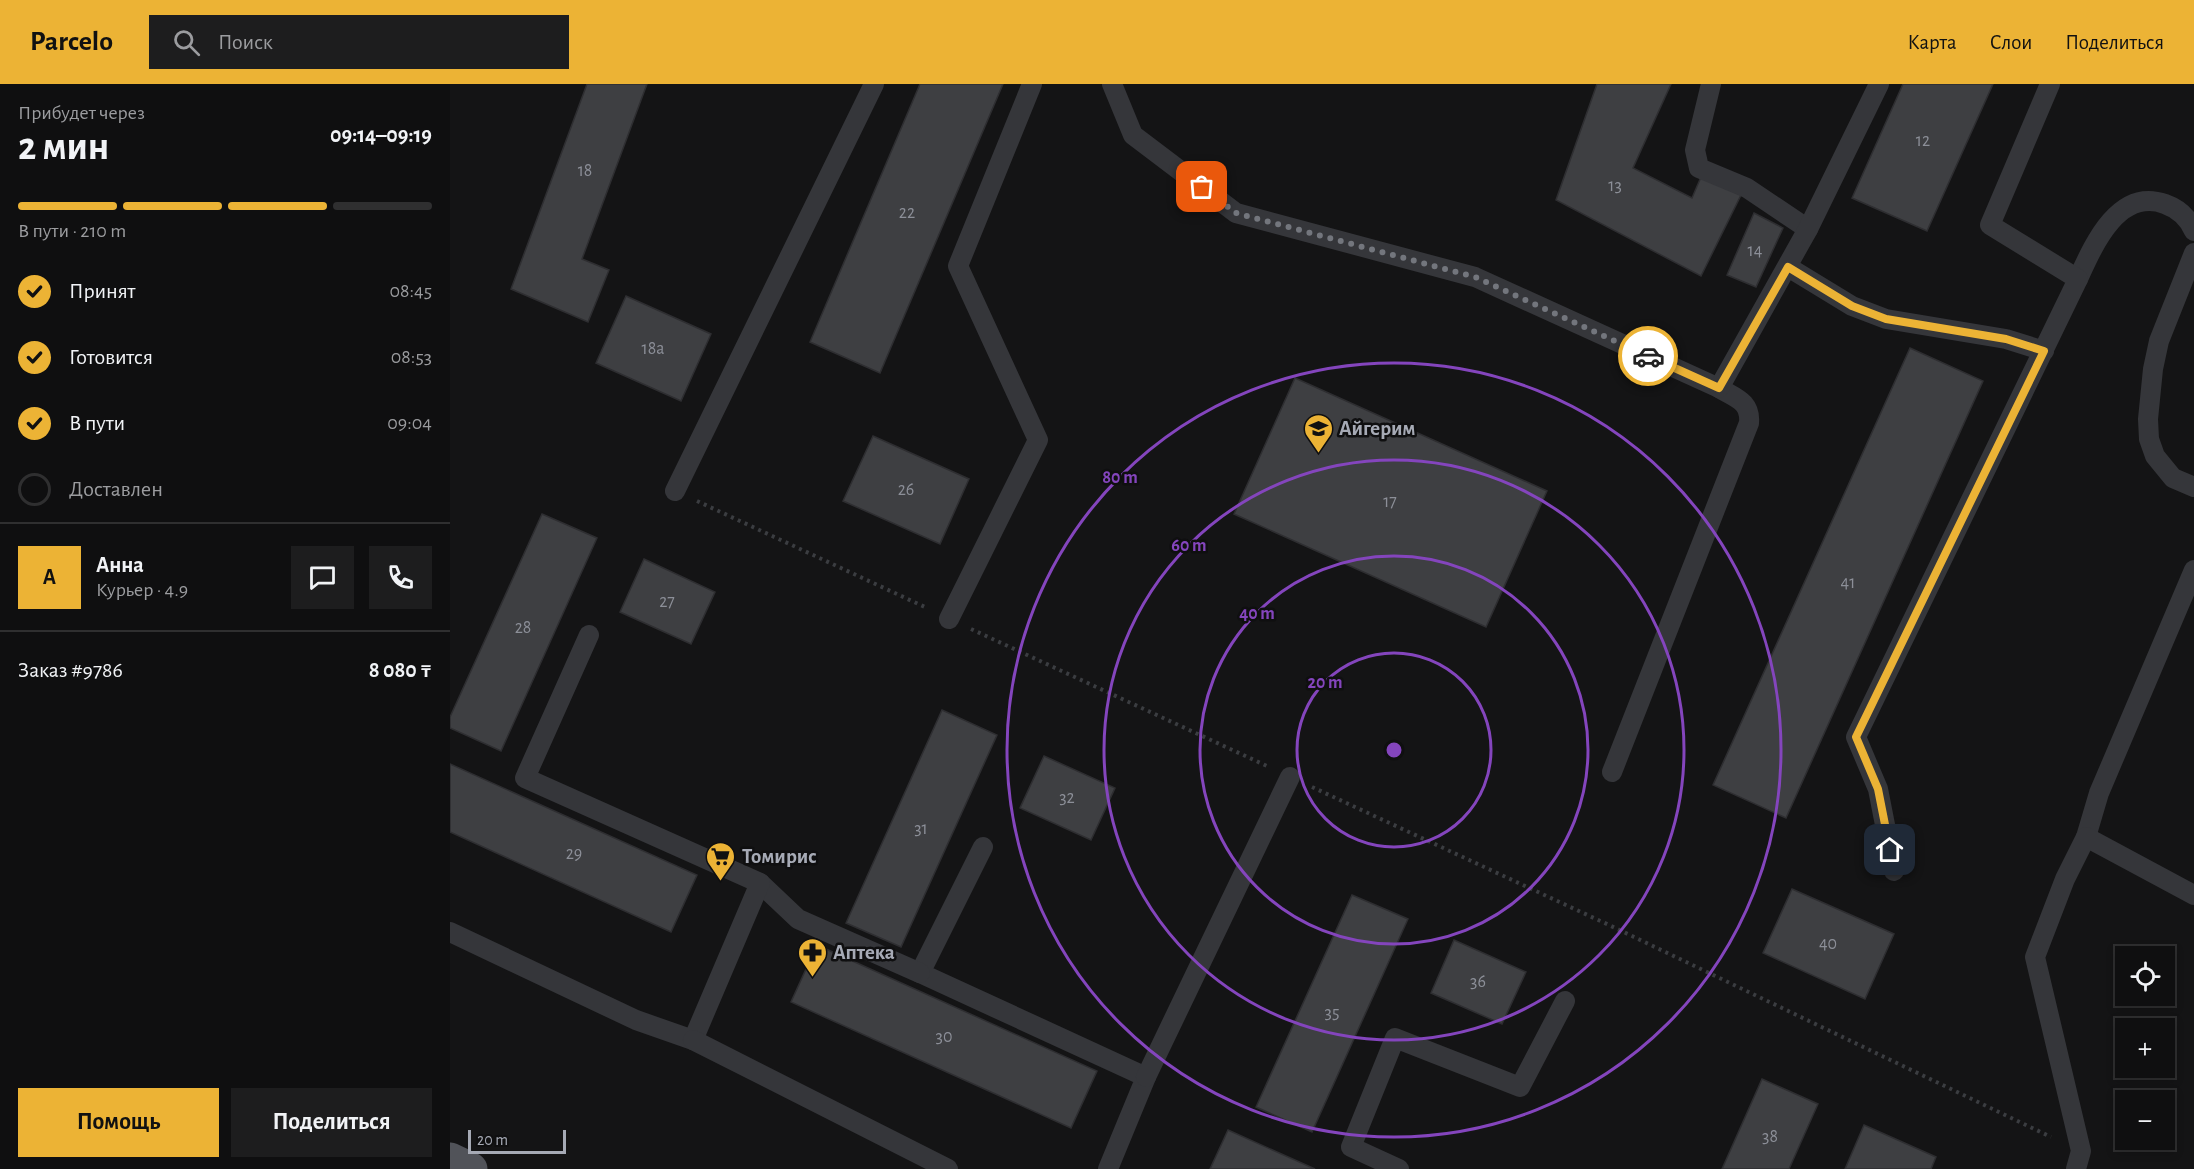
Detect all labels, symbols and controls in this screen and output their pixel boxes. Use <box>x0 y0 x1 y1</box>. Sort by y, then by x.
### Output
search box <box>149 15 569 69</box>
icon: search <box>170 26 203 59</box>
text: Parcelo <box>30 28 113 56</box>
text: Поиск <box>218 31 273 53</box>
text: Карта <box>1907 32 1957 53</box>
text: Слои <box>1990 32 2032 53</box>
text: Поделиться <box>2065 32 2164 53</box>
text: Прибудет через <box>18 103 145 123</box>
text: 09:14–09:19 <box>330 124 432 146</box>
text: 2 мин <box>18 128 109 167</box>
house number: 12 <box>1916 132 1930 150</box>
pin <box>1176 161 1227 212</box>
house number: 18 <box>578 162 592 180</box>
icon: bag <box>1185 170 1218 203</box>
house number: 13 <box>1608 177 1622 195</box>
house number: 22 <box>899 204 915 222</box>
text: В пути · 210 m <box>18 221 126 241</box>
house number: 14 <box>1748 242 1763 260</box>
icon: check <box>18 275 51 308</box>
text: Принят <box>69 280 135 302</box>
text: 08:45 <box>389 281 432 301</box>
courier <box>1618 326 1678 386</box>
house number: 18а <box>642 340 664 358</box>
icon: car <box>1632 340 1665 373</box>
icon: check <box>18 341 51 374</box>
text: Готовится <box>69 346 153 368</box>
text: 08:53 <box>391 347 432 367</box>
icon: check <box>18 407 51 440</box>
text: В пути <box>69 412 125 434</box>
school or university icon: Айгерим <box>1302 412 1334 454</box>
text: 09:04 <box>387 413 432 433</box>
place label: Айгерим <box>1339 418 1416 439</box>
text: 80 m <box>1102 469 1138 487</box>
text: Доставлен <box>69 478 163 500</box>
house number: 26 <box>898 481 914 499</box>
house number: 17 <box>1383 493 1397 511</box>
text: 60 m <box>1171 537 1207 555</box>
button: chat <box>291 546 354 609</box>
button: phone <box>369 546 432 609</box>
text: Анна <box>96 554 144 576</box>
text: А <box>43 566 56 588</box>
house number: 41 <box>1841 574 1855 592</box>
text: Курьер · 4.9 <box>96 580 188 600</box>
house number: 27 <box>659 593 675 611</box>
text: 40 m <box>1239 605 1275 623</box>
house number: 28 <box>515 619 531 637</box>
text: Заказ #9786 <box>18 659 123 681</box>
text: 8 080 ₸ <box>369 659 432 681</box>
text: 20 m <box>1307 674 1343 692</box>
centre of rings <box>1384 740 1404 760</box>
house number: 32 <box>1059 789 1075 807</box>
house number: 31 <box>914 820 928 838</box>
pin <box>1864 824 1915 875</box>
icon: home <box>1873 833 1906 866</box>
supermarket icon: Томирис <box>705 840 737 882</box>
house number: 29 <box>566 845 582 863</box>
place label: Томирис <box>742 846 817 867</box>
house number: 40 <box>1819 935 1837 953</box>
pharmacy icon: Аптека <box>796 936 828 978</box>
place label: Аптека <box>833 942 895 963</box>
map controls <box>2115 946 2175 1150</box>
button: locate <box>2115 946 2175 1006</box>
house number: 36 <box>1470 973 1486 991</box>
house number: 35 <box>1325 1004 1339 1022</box>
button: + <box>2115 1018 2175 1078</box>
house number: 30 <box>936 1028 952 1046</box>
button: Помощь <box>18 1088 219 1157</box>
button: Поделиться <box>231 1088 432 1157</box>
button: − <box>2115 1090 2175 1150</box>
scale bar <box>468 1127 566 1154</box>
house number: 38 <box>1762 1128 1778 1146</box>
text: 20 m <box>477 1132 508 1148</box>

